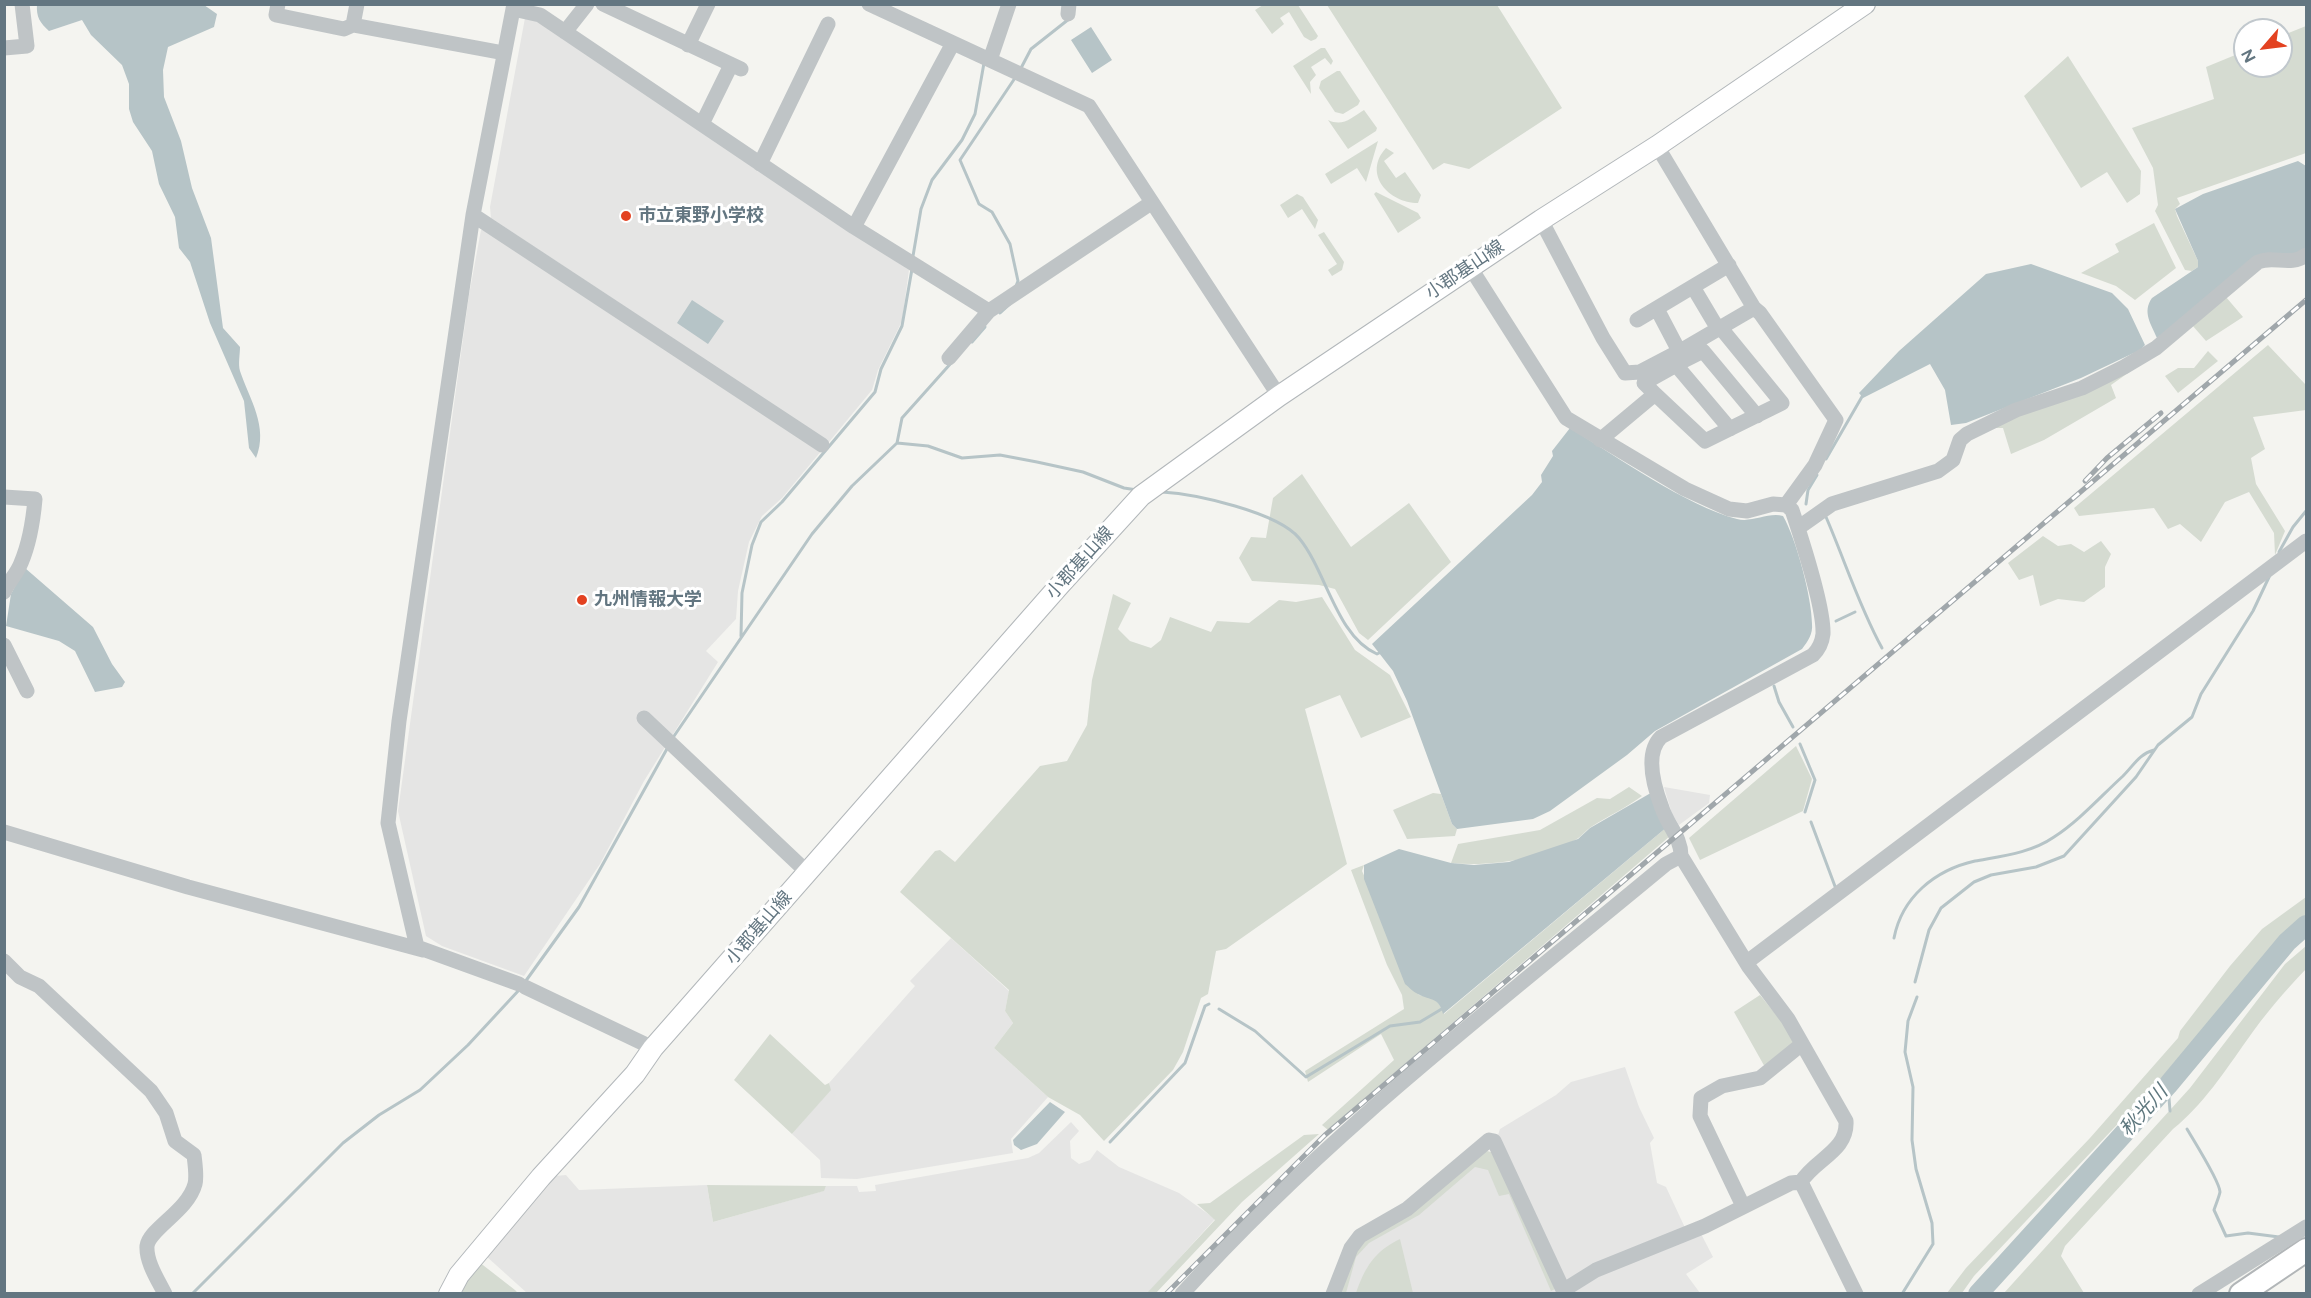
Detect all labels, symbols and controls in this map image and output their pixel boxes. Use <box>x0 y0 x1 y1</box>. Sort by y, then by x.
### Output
north arrow <box>2233 18 2293 78</box>
text: N <box>2237 46 2260 66</box>
place label: 市立東野小学校 <box>638 205 764 227</box>
marker: 市立東野小学校 <box>619 209 633 223</box>
street label: 小郡基山線 <box>1422 236 1508 304</box>
street label: 小郡基山線 <box>1042 522 1118 604</box>
place label: 九州情報大学 <box>594 589 702 611</box>
marker: 九州情報大学 <box>575 593 589 607</box>
street label: 小郡基山線 <box>721 887 797 969</box>
water label: 秋光川 <box>2115 1081 2173 1141</box>

